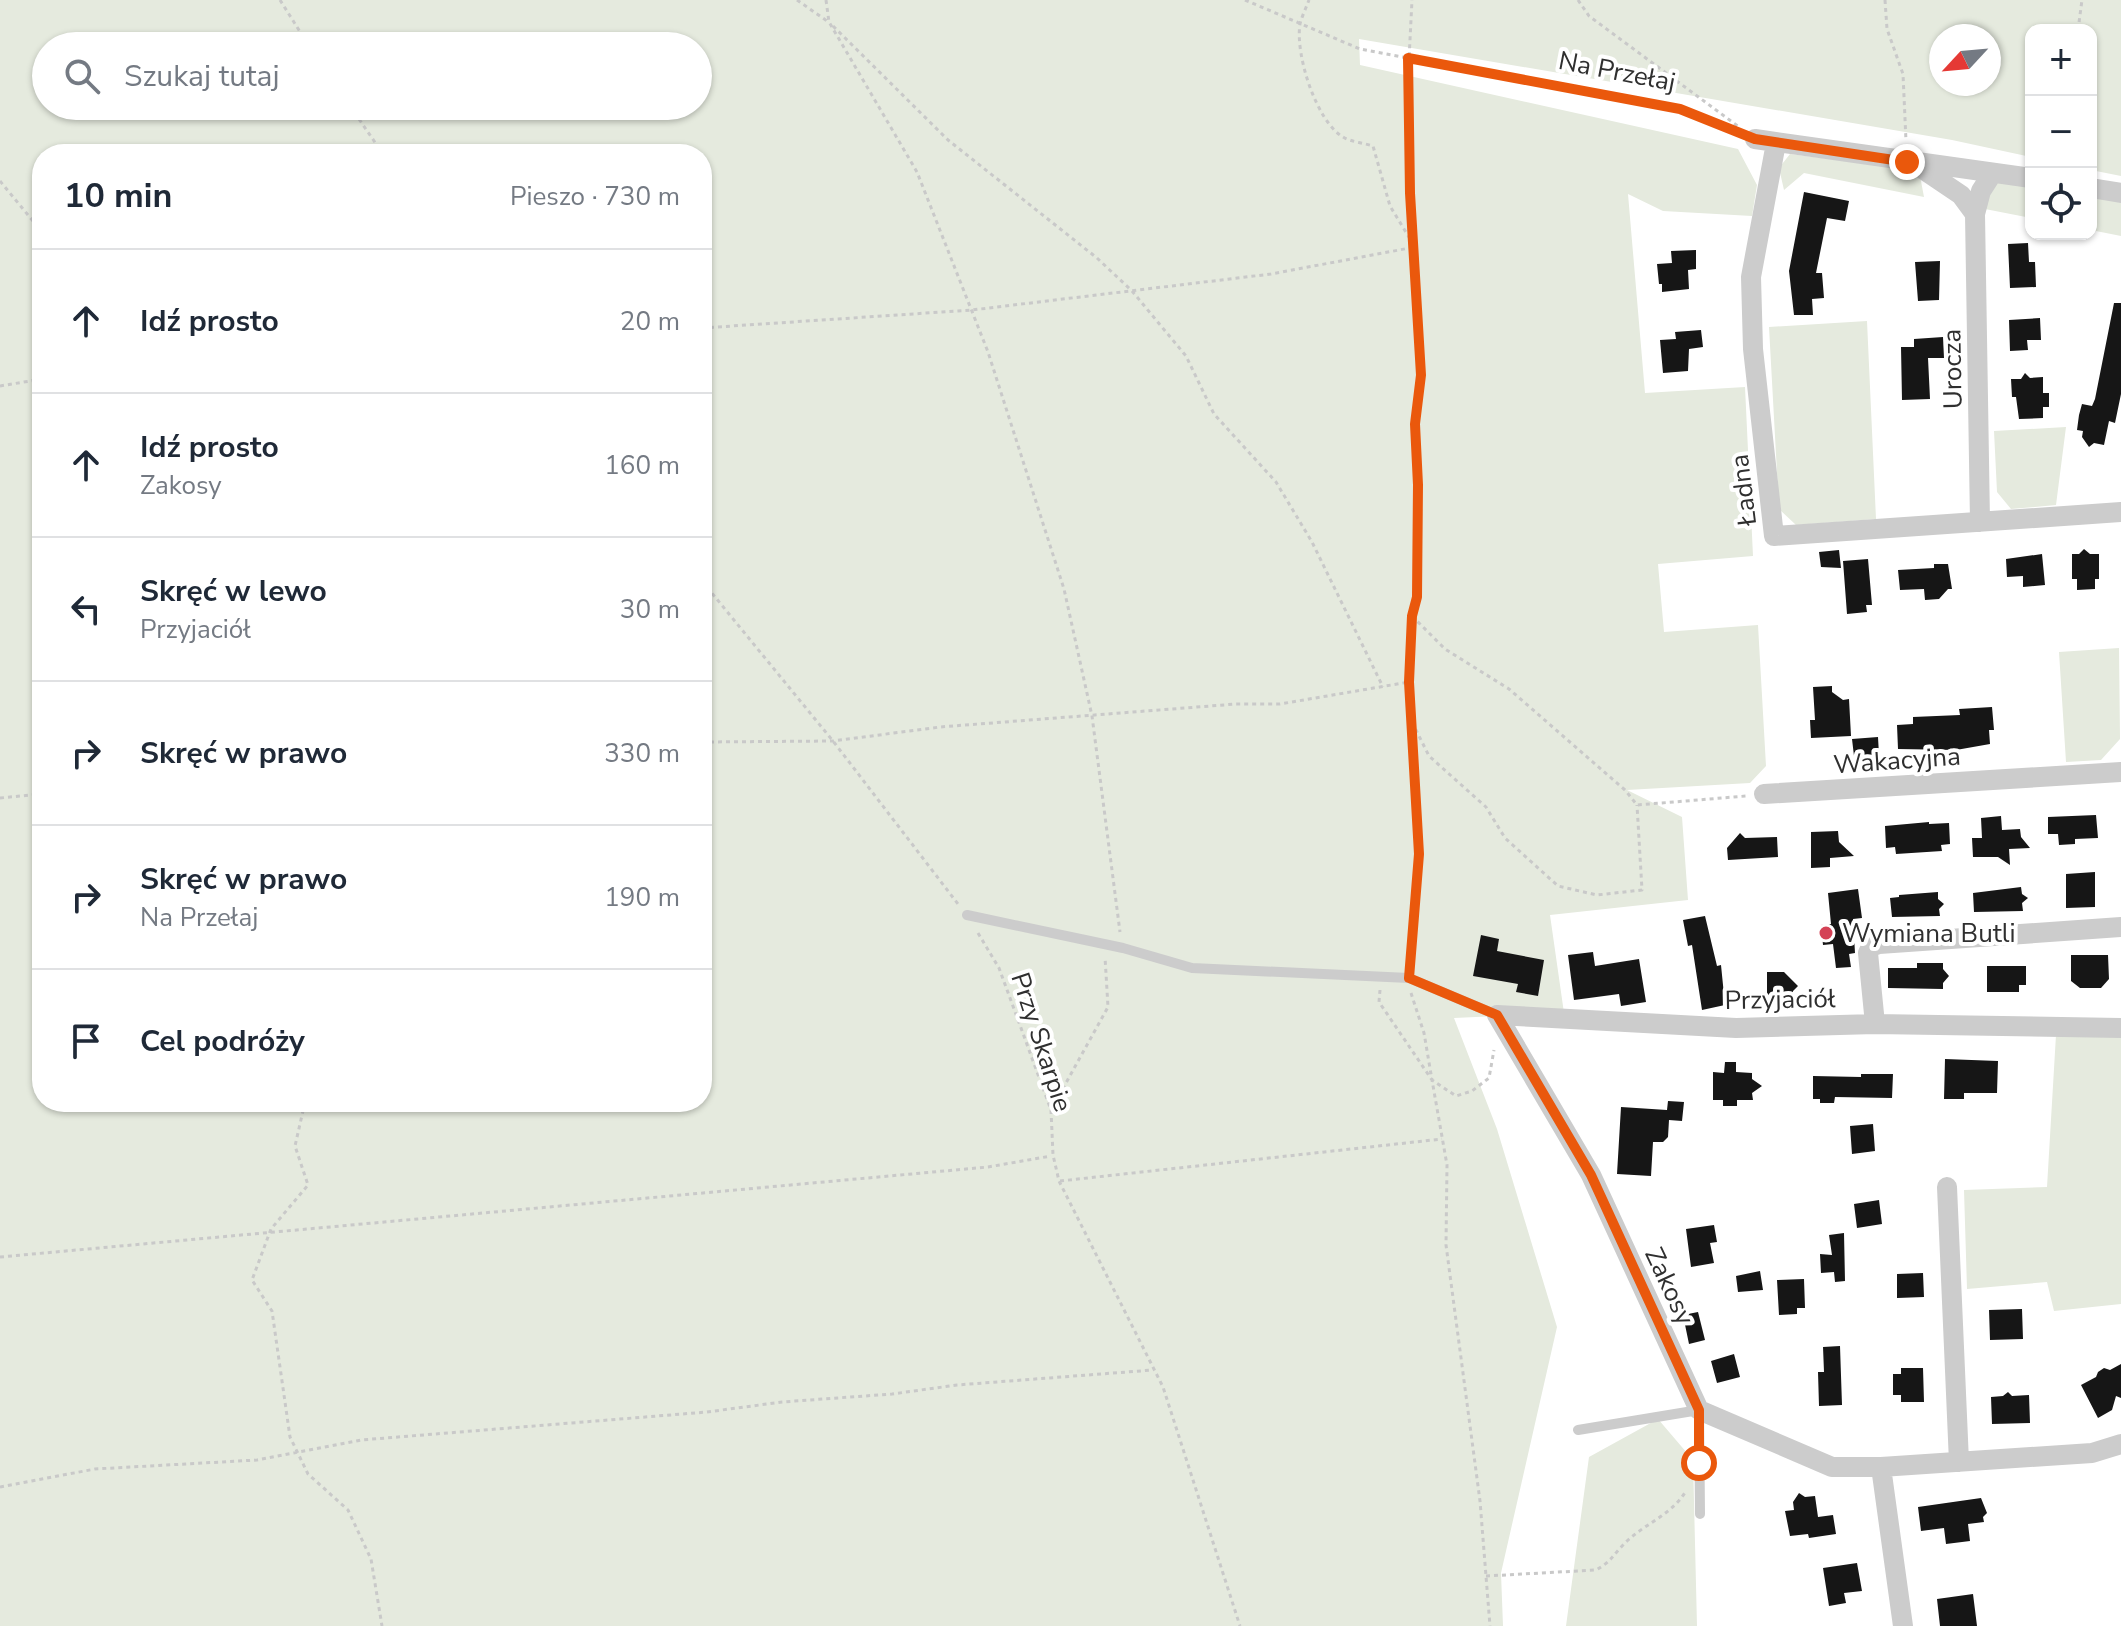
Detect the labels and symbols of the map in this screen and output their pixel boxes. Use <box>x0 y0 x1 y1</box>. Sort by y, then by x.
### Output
north arrow <box>1929 24 2001 96</box>
street label: Na Przełaj <box>1555 43 1678 100</box>
route end <box>1889 144 1925 180</box>
street label: Urocza <box>1934 329 1971 409</box>
street label: Ładna <box>1722 452 1765 529</box>
street label: Wakacyjna <box>1832 739 1962 782</box>
place label: Wymiana Butli <box>1842 916 2016 951</box>
marker: Wymiana Butli <box>1817 924 1835 942</box>
street label: Przy Skarpie <box>1003 968 1080 1116</box>
street label: Przyjaciół <box>1724 981 1836 1018</box>
street label: Zakosy <box>1636 1242 1703 1331</box>
route start <box>1681 1445 1717 1481</box>

